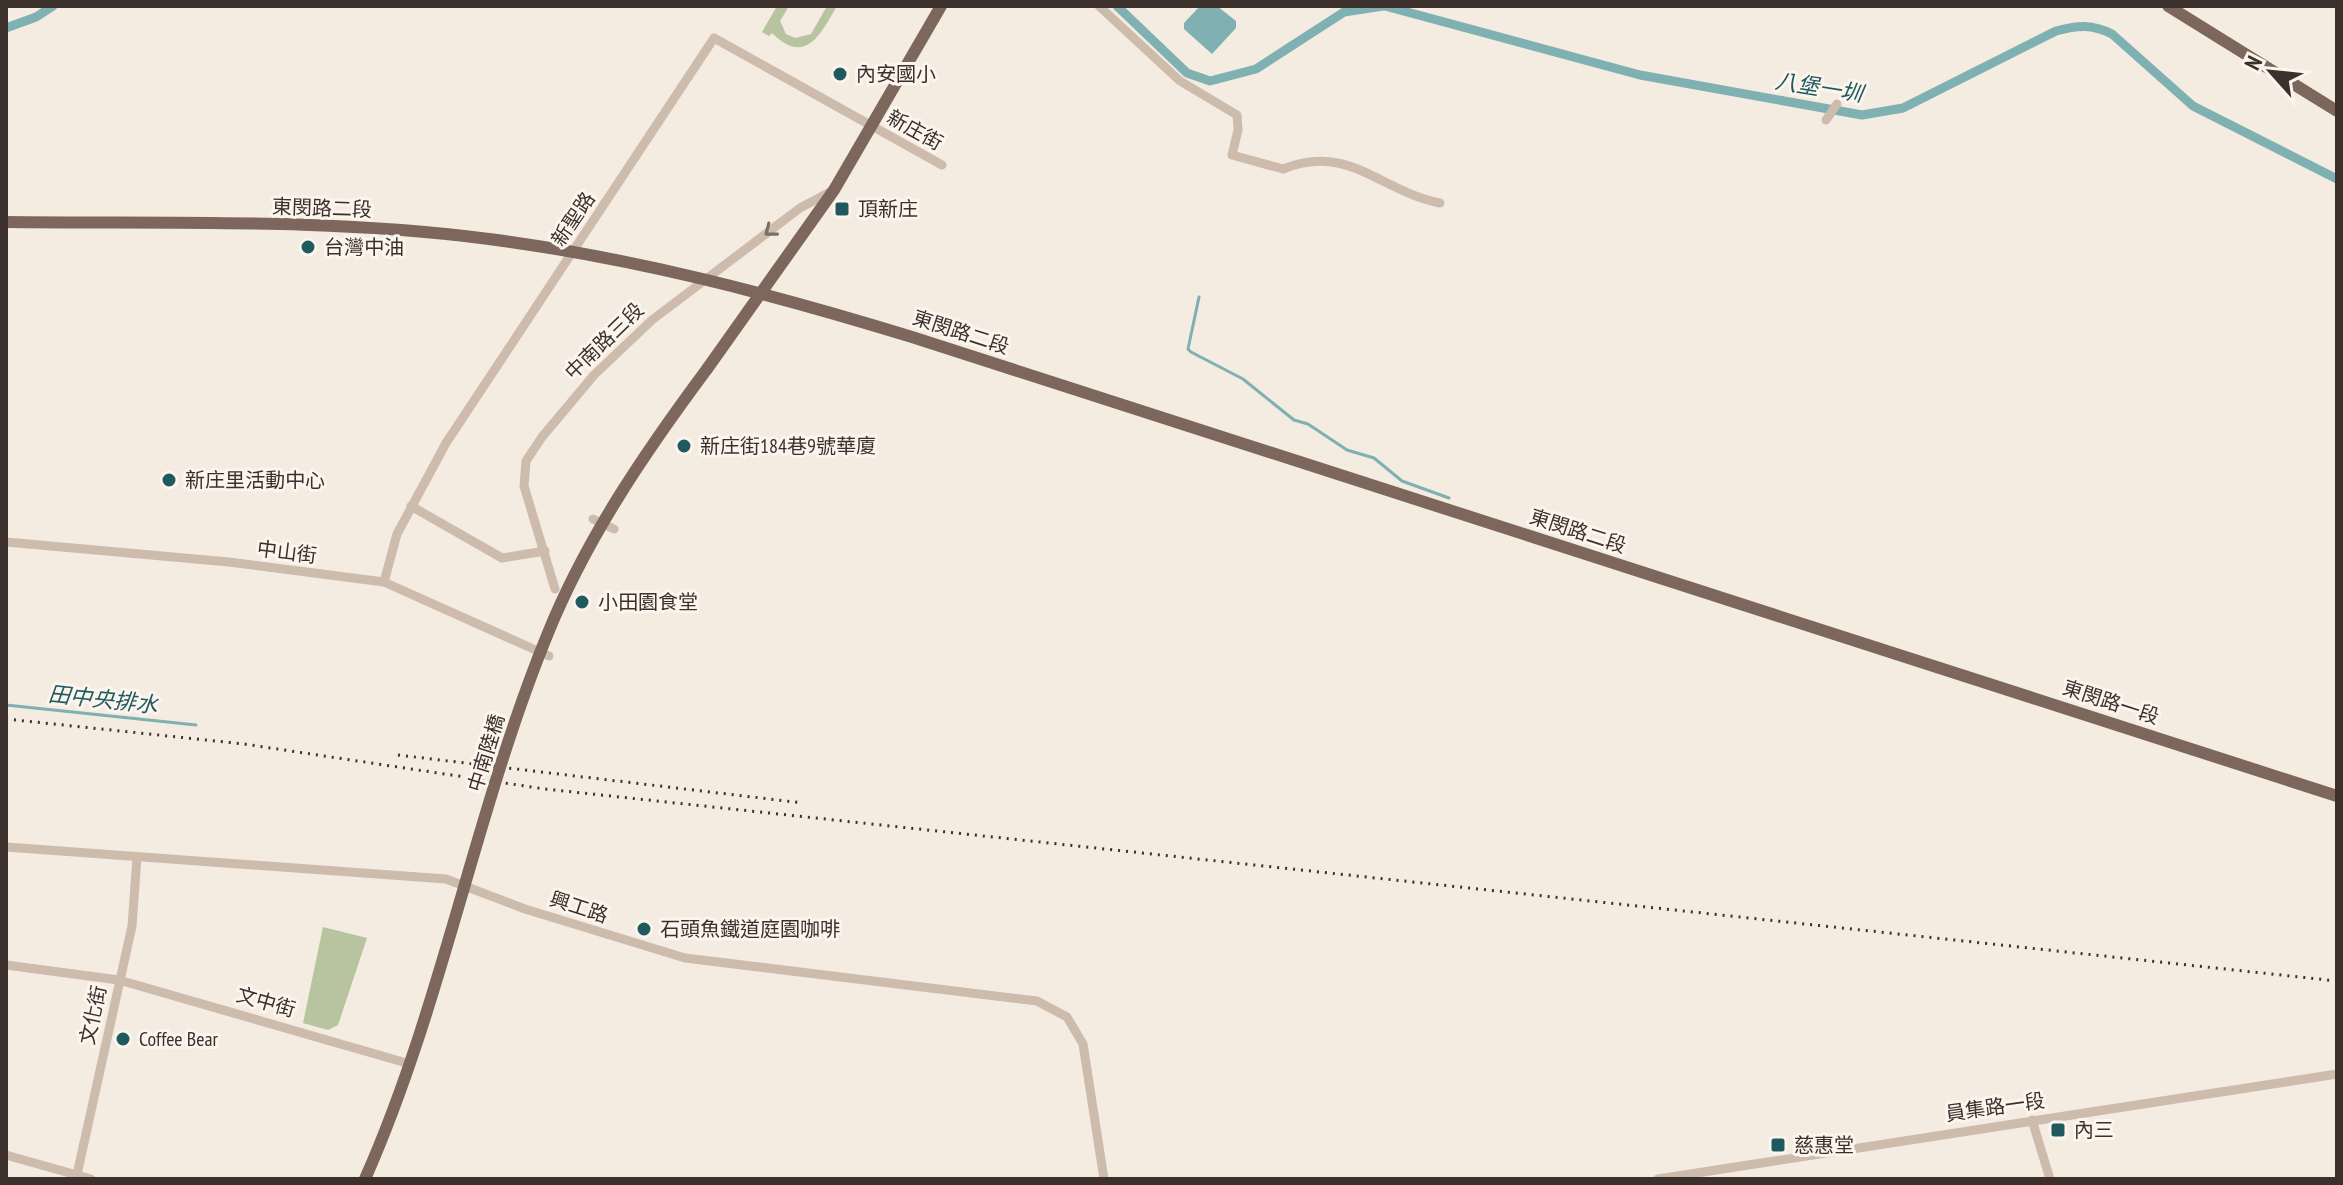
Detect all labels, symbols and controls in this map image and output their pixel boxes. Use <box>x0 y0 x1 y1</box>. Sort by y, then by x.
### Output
north arrow <box>2231 32 2311 112</box>
text: N <box>2238 51 2268 75</box>
place label: 內安國小 <box>856 61 936 87</box>
marker: 內安國小 <box>831 65 849 83</box>
water label: 八堡一圳 <box>1773 66 1868 108</box>
street label: 新庄街 <box>882 104 948 156</box>
street label: 新聖路 <box>545 187 601 251</box>
street label: 東閔路二段 <box>272 193 372 223</box>
place label: 頂新庄 <box>858 196 918 222</box>
marker: 頂新庄 <box>833 200 851 218</box>
one-way arrow <box>764 222 779 236</box>
place label: 台灣中油 <box>324 234 404 260</box>
marker: 台灣中油 <box>299 238 317 256</box>
street label: 中南路三段 <box>559 297 649 385</box>
street label: 東閔路二段 <box>909 304 1013 360</box>
place label: 新庄街184巷9號華廈 <box>700 433 876 459</box>
marker: 新庄街184巷9號華廈 <box>675 437 693 455</box>
place label: 新庄里活動中心 <box>185 467 325 493</box>
marker: 新庄里活動中心 <box>160 471 178 489</box>
street label: 東閔路二段 <box>1526 503 1630 559</box>
street label: 中山街 <box>256 535 318 569</box>
place label: 小田園食堂 <box>598 589 698 615</box>
marker: 小田園食堂 <box>573 593 591 611</box>
street label: 東閔路一段 <box>2059 674 2163 730</box>
water label: 田中央排水 <box>47 679 160 719</box>
street label: 中南陸橋 <box>462 711 510 795</box>
street label: 興工路 <box>546 885 612 929</box>
place label: 石頭魚鐵道庭園咖啡 <box>660 916 840 942</box>
marker: 石頭魚鐵道庭園咖啡 <box>635 920 653 938</box>
street label: 文中街 <box>234 981 298 1023</box>
street label: 文化街 <box>74 983 112 1047</box>
place label: Coffee Bear <box>139 1026 218 1052</box>
marker: Coffee Bear <box>114 1030 132 1048</box>
street label: 員集路一段 <box>1944 1087 2046 1127</box>
place label: 內三 <box>2074 1117 2114 1143</box>
marker: 內三 <box>2049 1121 2067 1139</box>
place label: 慈惠堂 <box>1794 1132 1854 1158</box>
marker: 慈惠堂 <box>1769 1136 1787 1154</box>

